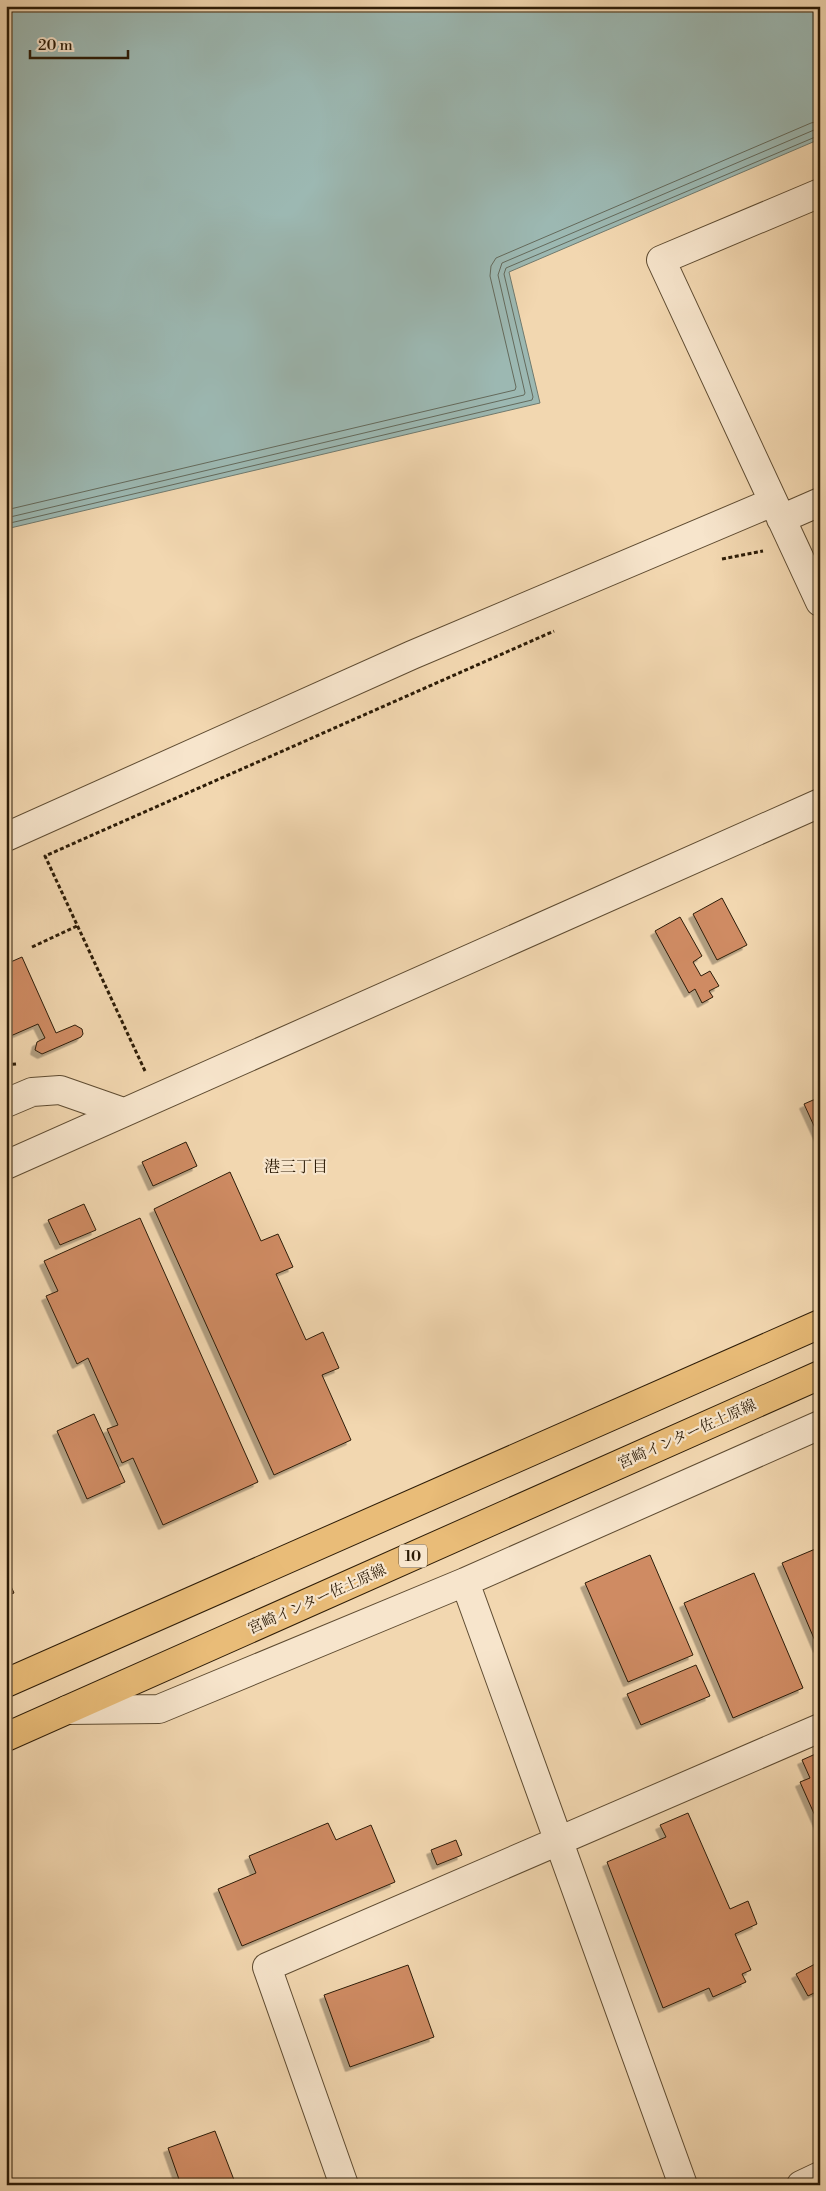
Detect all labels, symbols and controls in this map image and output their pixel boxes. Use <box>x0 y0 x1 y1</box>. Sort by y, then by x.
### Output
scale bar <box>30 28 128 60</box>
text: 20 m <box>38 36 73 55</box>
district label: 港三丁目 <box>264 1157 328 1177</box>
street label: 宮崎インター佐土原線 <box>615 1395 759 1474</box>
road number: 10 <box>399 1544 427 1568</box>
street label: 宮崎インター佐土原線 <box>245 1560 389 1639</box>

